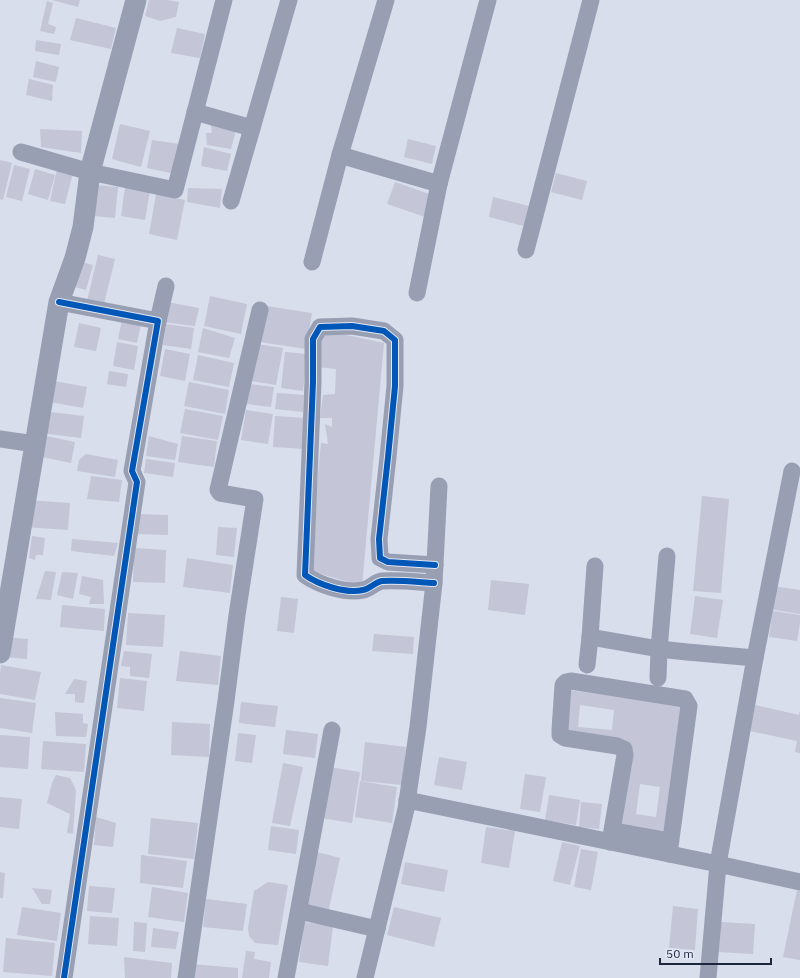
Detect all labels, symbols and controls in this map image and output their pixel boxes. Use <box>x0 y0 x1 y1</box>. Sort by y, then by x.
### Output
scale bar <box>660 940 771 966</box>
text: 50 m <box>666 946 694 961</box>

